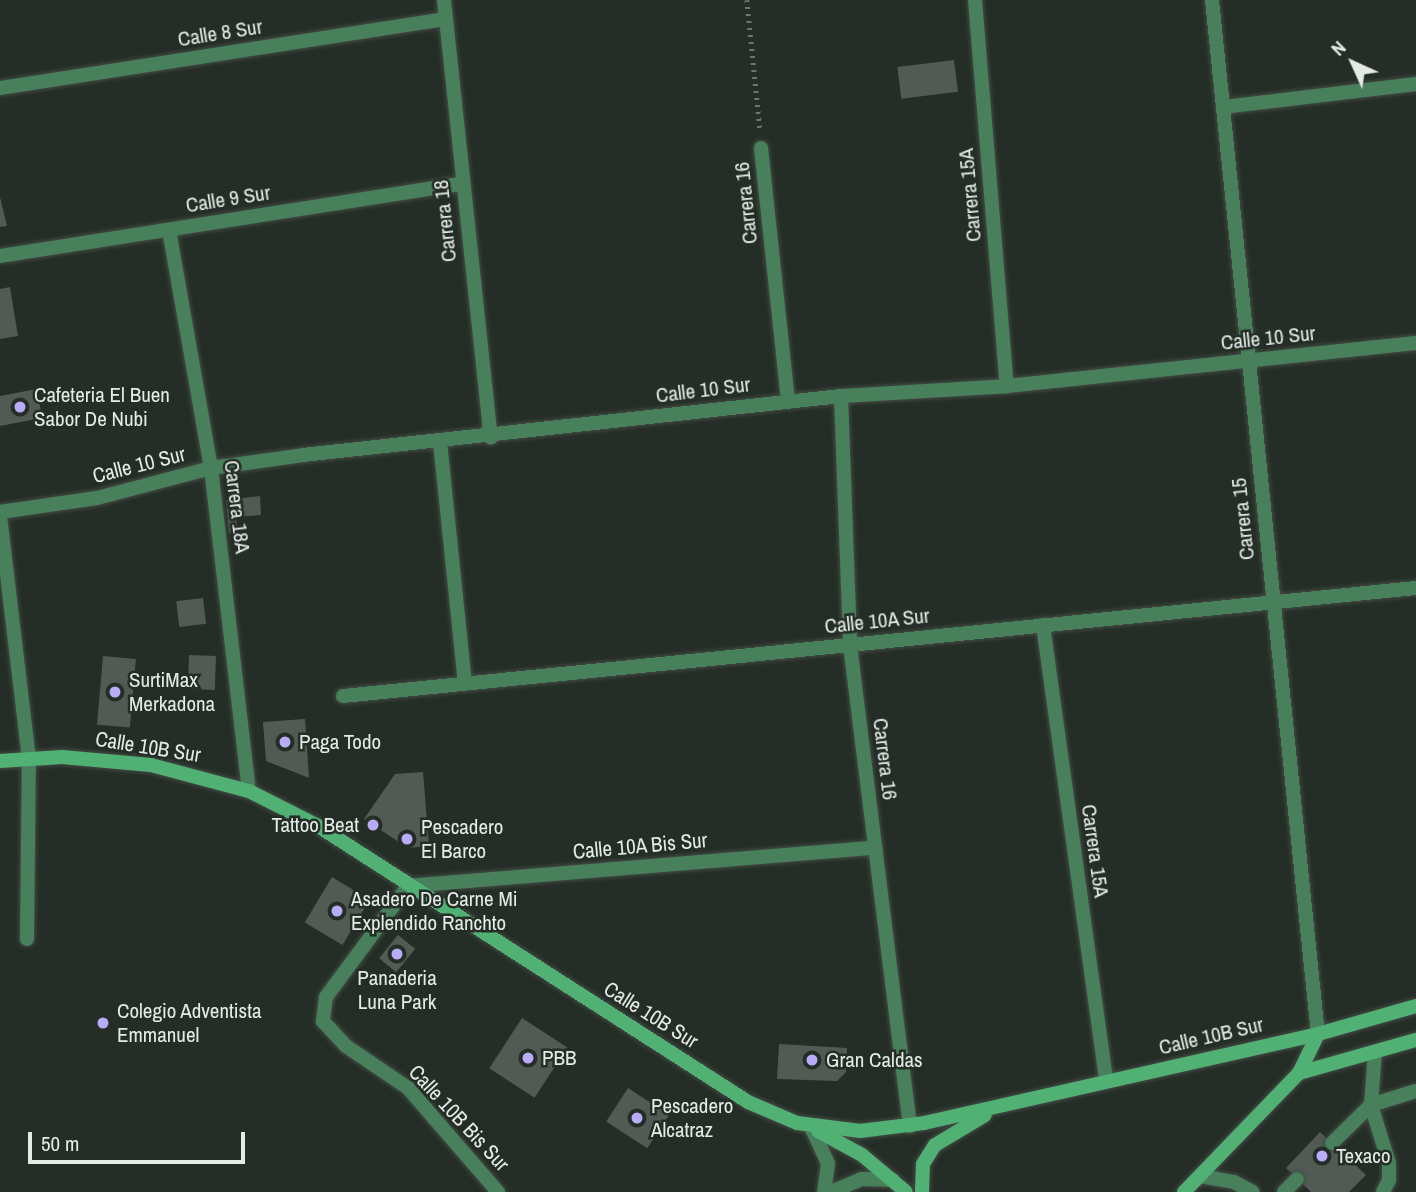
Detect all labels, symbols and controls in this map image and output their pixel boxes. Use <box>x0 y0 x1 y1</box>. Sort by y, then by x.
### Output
street label: Calle 8 Sur <box>176 14 264 52</box>
north arrow <box>1318 28 1388 98</box>
text: N <box>1325 35 1351 61</box>
street label: Carrera 15A <box>953 147 987 243</box>
street label: Carrera 16 <box>729 161 763 245</box>
street label: Carrera 18 <box>428 179 462 263</box>
street label: Calle 9 Sur <box>184 180 272 218</box>
street label: Calle 10 Sur <box>1220 321 1316 355</box>
street label: Calle 10 Sur <box>654 372 752 408</box>
place label: Cafeteria El Buen Sabor De Nubi <box>34 382 170 432</box>
marker: Cafeteria El Buen Sabor De Nubi <box>12 399 28 415</box>
street label: Calle 10 Sur <box>90 441 188 489</box>
street label: Carrera 18A <box>219 459 255 555</box>
street label: Carrera 15 <box>1226 477 1260 561</box>
street label: Calle 10A Sur <box>823 603 931 639</box>
place label: SurtiMax Merkadona <box>129 667 215 717</box>
marker: SurtiMax Merkadona <box>107 684 123 700</box>
street label: Carrera 16 <box>867 717 903 801</box>
street label: Calle 10B Sur <box>94 726 202 768</box>
place label: Paga Todo <box>299 729 381 755</box>
marker: Paga Todo <box>277 734 293 750</box>
street label: Carrera 15A <box>1076 803 1114 899</box>
place label: Tattoo Beat <box>272 812 359 838</box>
place label: Pescadero El Barco <box>421 814 503 864</box>
marker: Tattoo Beat <box>365 817 381 833</box>
street label: Calle 10A Bis Sur <box>571 828 709 864</box>
marker: Pescadero El Barco <box>399 831 415 847</box>
place label: Asadero De Carne Mi Explendido Ranchto <box>351 886 518 936</box>
marker: Asadero De Carne Mi Explendido Ranchto <box>329 903 345 919</box>
marker: Panaderia Luna Park <box>389 946 405 962</box>
place label: Panaderia Luna Park <box>357 965 437 1015</box>
street label: Calle 10B Sur <box>599 976 703 1054</box>
place label: Colegio Adventista Emmanuel <box>117 998 263 1048</box>
street label: Calle 10B Sur <box>1156 1012 1266 1060</box>
marker: Colegio Adventista Emmanuel <box>95 1015 111 1031</box>
place label: PBB <box>542 1045 576 1071</box>
place label: Gran Caldas <box>826 1047 923 1073</box>
marker: PBB <box>520 1050 536 1066</box>
marker: Gran Caldas <box>804 1052 820 1068</box>
street label: Calle 10B Bis Sur <box>403 1060 515 1176</box>
place label: Pescadero Alcatraz <box>651 1093 733 1143</box>
marker: Pescadero Alcatraz <box>629 1110 645 1126</box>
scale bar <box>32 1118 248 1162</box>
text: 50 m <box>41 1129 79 1158</box>
place label: Texaco <box>1336 1143 1391 1169</box>
marker: Texaco <box>1314 1148 1330 1164</box>

